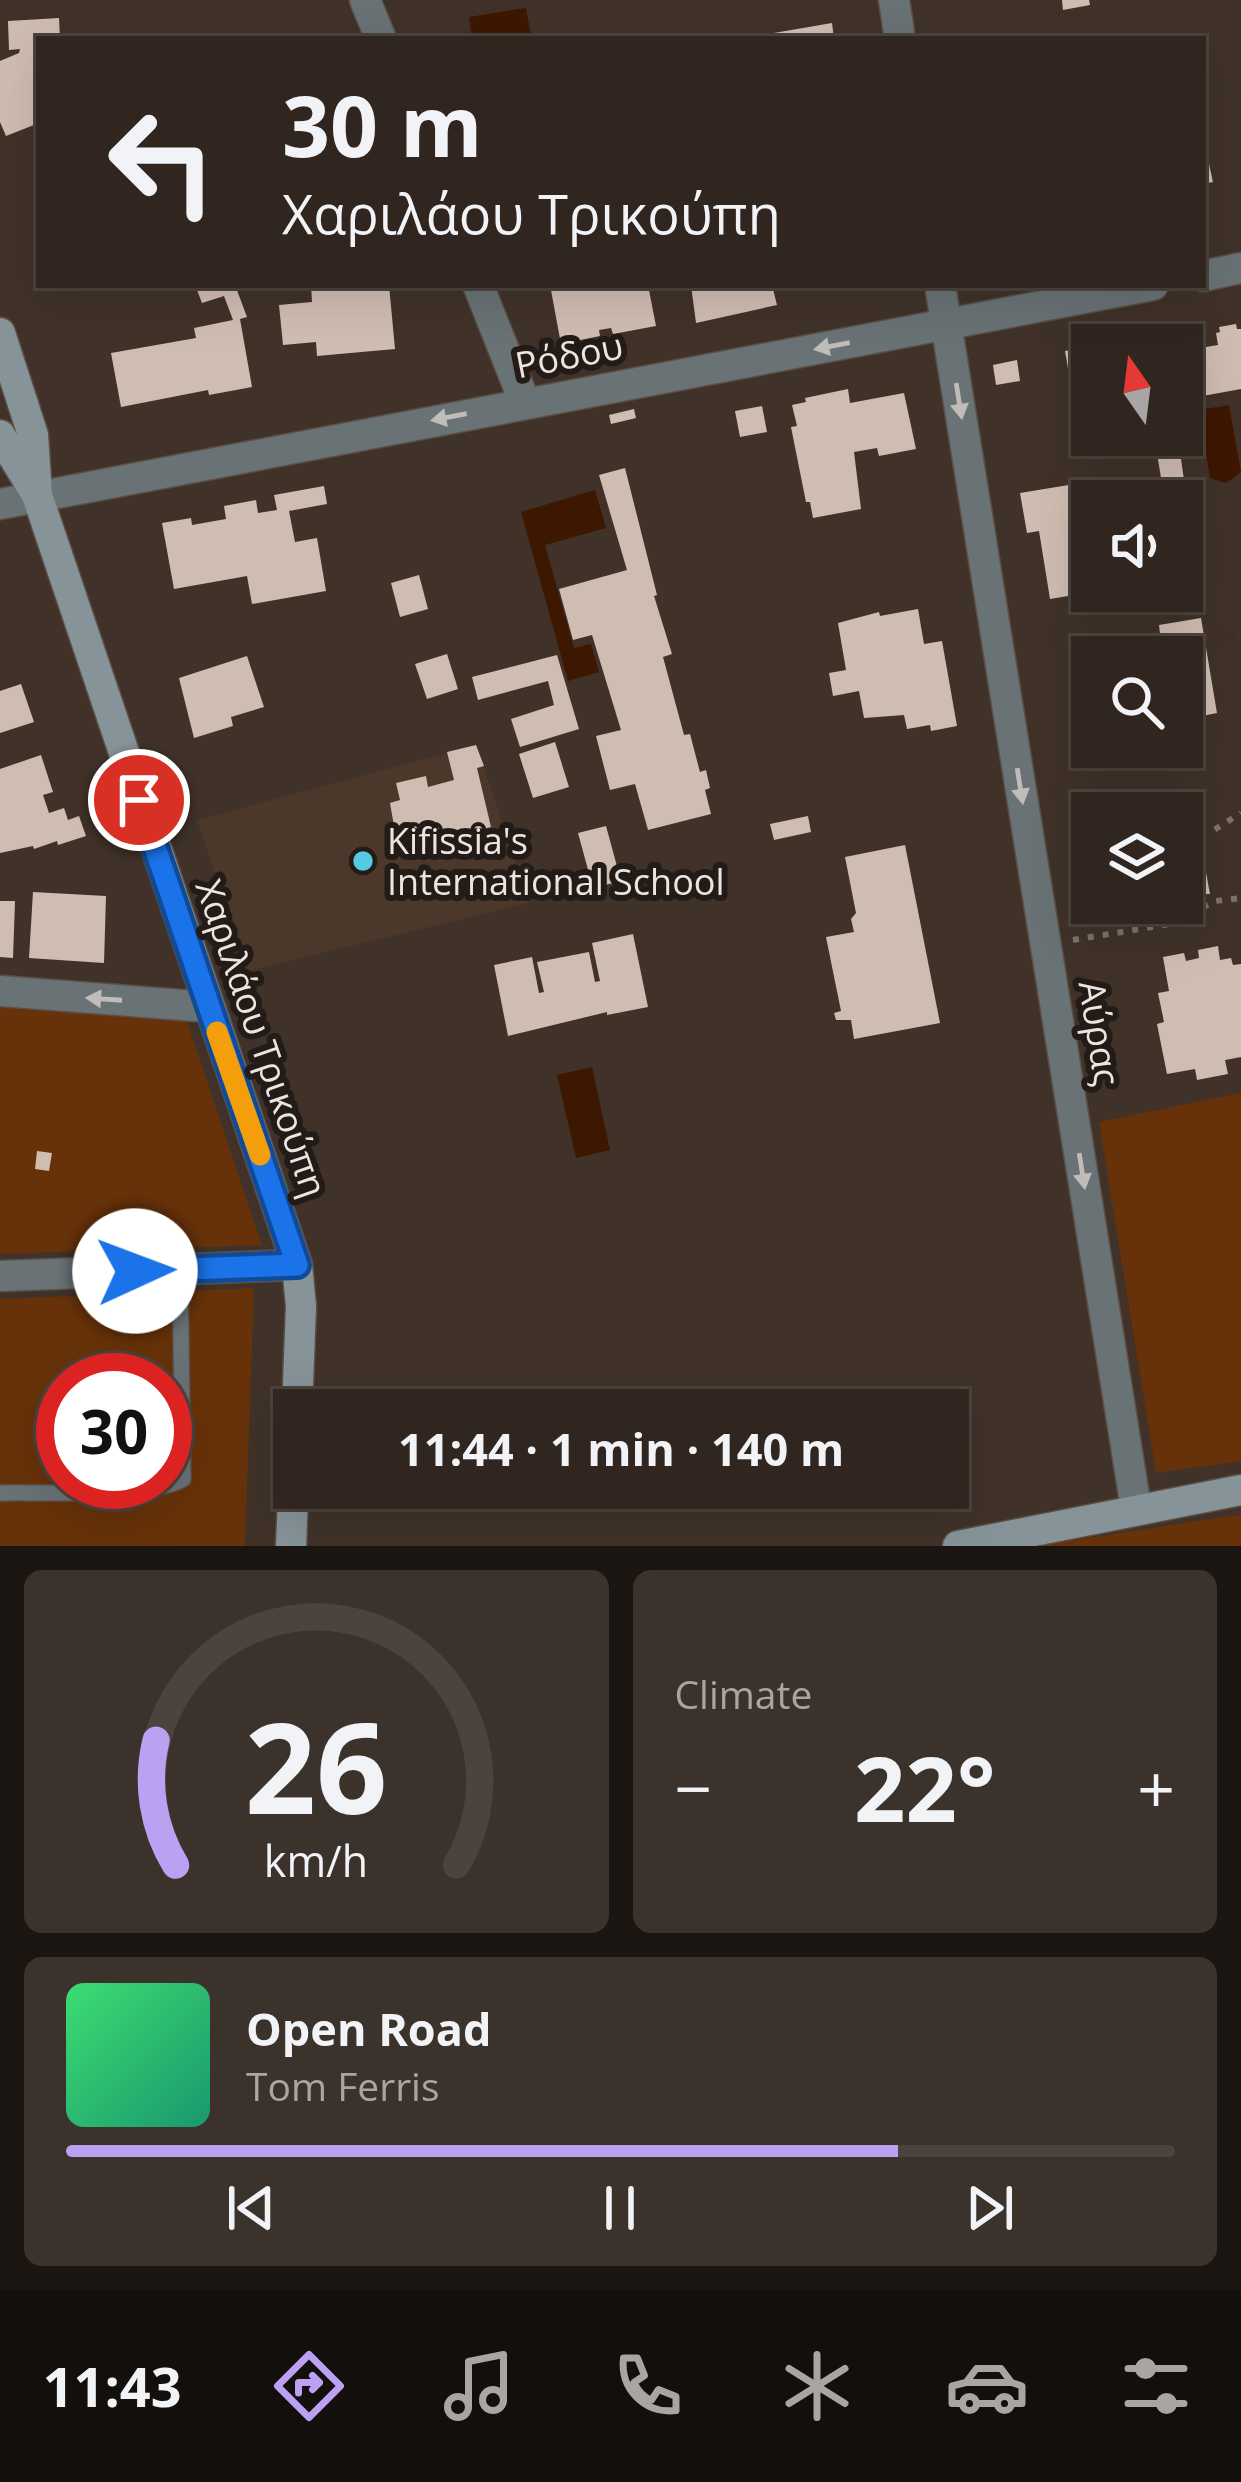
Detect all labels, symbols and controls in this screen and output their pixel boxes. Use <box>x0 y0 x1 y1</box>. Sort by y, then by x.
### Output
text: 30 m <box>282 67 482 182</box>
icon: left <box>84 84 240 240</box>
text: Χαριλάου Τρικούπη <box>282 176 781 250</box>
street label: Ρόδου <box>511 321 627 389</box>
north arrow <box>1071 324 1203 456</box>
map controls <box>1071 324 1203 924</box>
one-way arrow <box>813 336 850 355</box>
one-way arrow <box>950 382 968 420</box>
one-way arrow <box>429 409 467 427</box>
button: sound <box>1071 480 1203 612</box>
button: search <box>1071 636 1203 768</box>
pin <box>88 749 190 851</box>
icon: arrive <box>106 767 172 833</box>
one-way arrow <box>1012 767 1030 805</box>
button: layers <box>1071 792 1203 924</box>
place label: Kifissia's International School <box>387 816 725 906</box>
marker: Kifissia's International School <box>350 848 376 874</box>
street label: Χαριλάου Τρικούπη <box>185 873 339 1203</box>
street label: Αύρας <box>1068 977 1132 1089</box>
one-way arrow <box>85 989 122 1008</box>
one-way arrow <box>1074 1152 1092 1190</box>
position arrow <box>72 1208 198 1334</box>
speed limit sign: 30 <box>36 1353 192 1509</box>
text: 11:44 · 1 min · 140 m <box>398 1418 844 1479</box>
text: Climate <box>675 1667 812 1720</box>
text: 26 <box>245 1681 388 1851</box>
text: 22° <box>854 1726 995 1848</box>
text: − <box>675 1742 712 1832</box>
text: + <box>1137 1742 1175 1832</box>
text: km/h <box>264 1830 368 1889</box>
text: Open Road <box>246 1998 491 2059</box>
text: Tom Ferris <box>246 2059 440 2112</box>
icon: previous <box>218 2175 284 2241</box>
icon: pause <box>587 2175 653 2241</box>
icon: next <box>957 2175 1023 2241</box>
icon: directions <box>267 2344 351 2428</box>
icon: music <box>437 2344 521 2428</box>
icon: phone <box>606 2344 690 2428</box>
icon: climate <box>775 2344 859 2428</box>
icon: car <box>945 2344 1029 2428</box>
icon: filters <box>1114 2344 1198 2428</box>
text: 11:43 <box>43 2349 182 2423</box>

